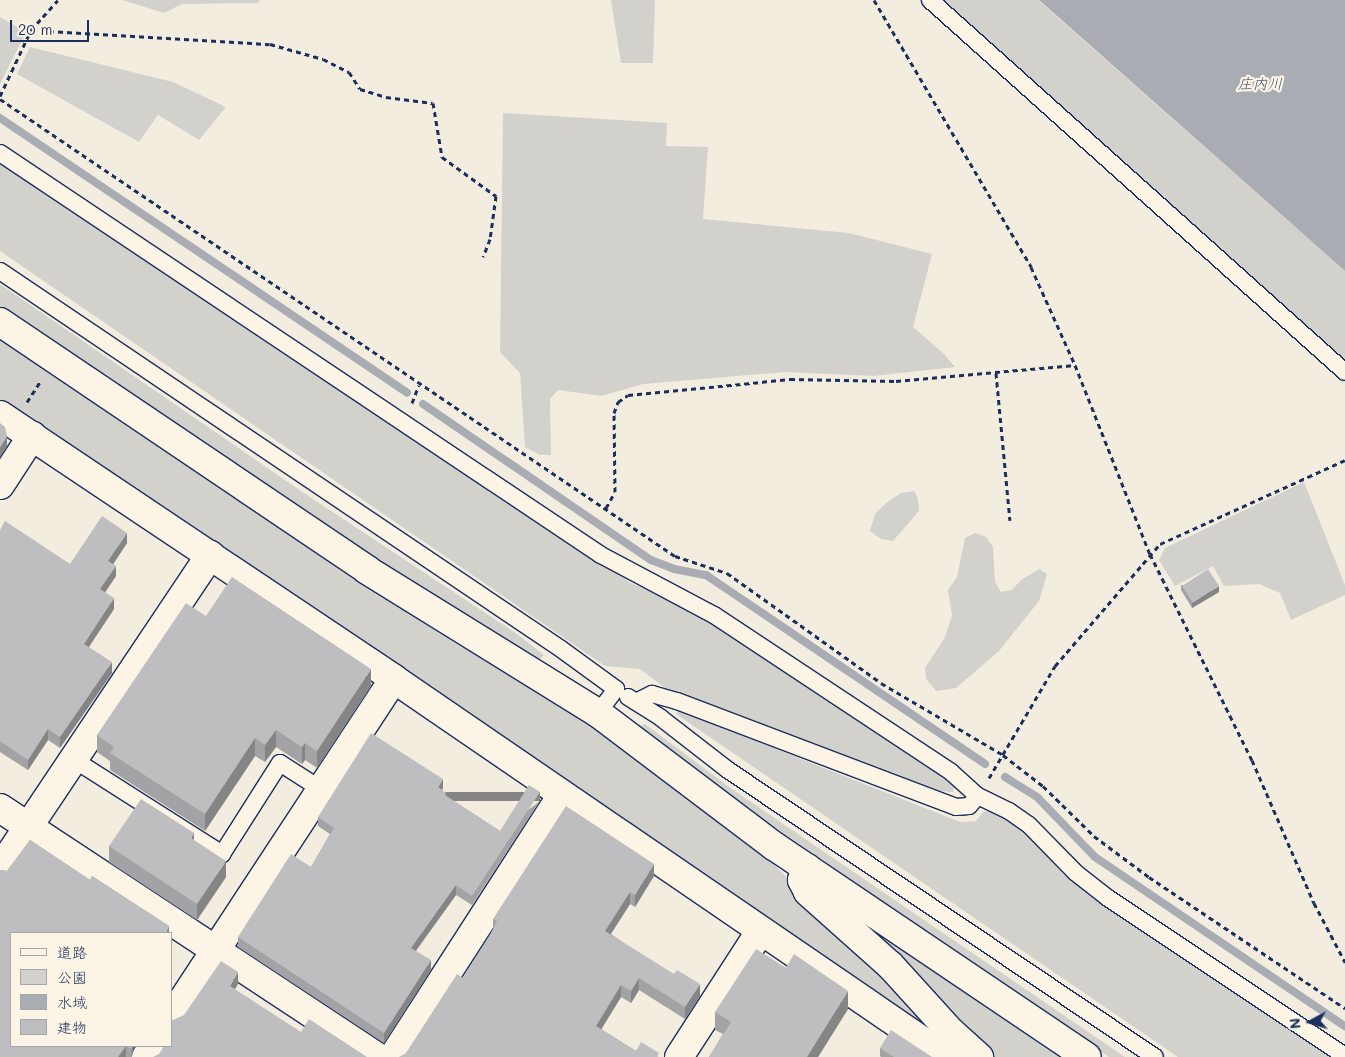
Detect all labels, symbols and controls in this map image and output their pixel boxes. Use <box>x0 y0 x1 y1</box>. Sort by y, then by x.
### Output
scale bar <box>12 10 91 42</box>
text: 20 m <box>18 19 52 39</box>
water label: 庄内川 <box>1238 75 1282 93</box>
legend <box>10 932 172 1047</box>
text: 道路 <box>57 942 87 962</box>
text: 公園 <box>57 967 87 987</box>
text: 水域 <box>57 992 87 1012</box>
north arrow <box>1285 997 1335 1047</box>
text: 建物 <box>57 1017 87 1037</box>
text: N <box>1285 1017 1305 1030</box>

